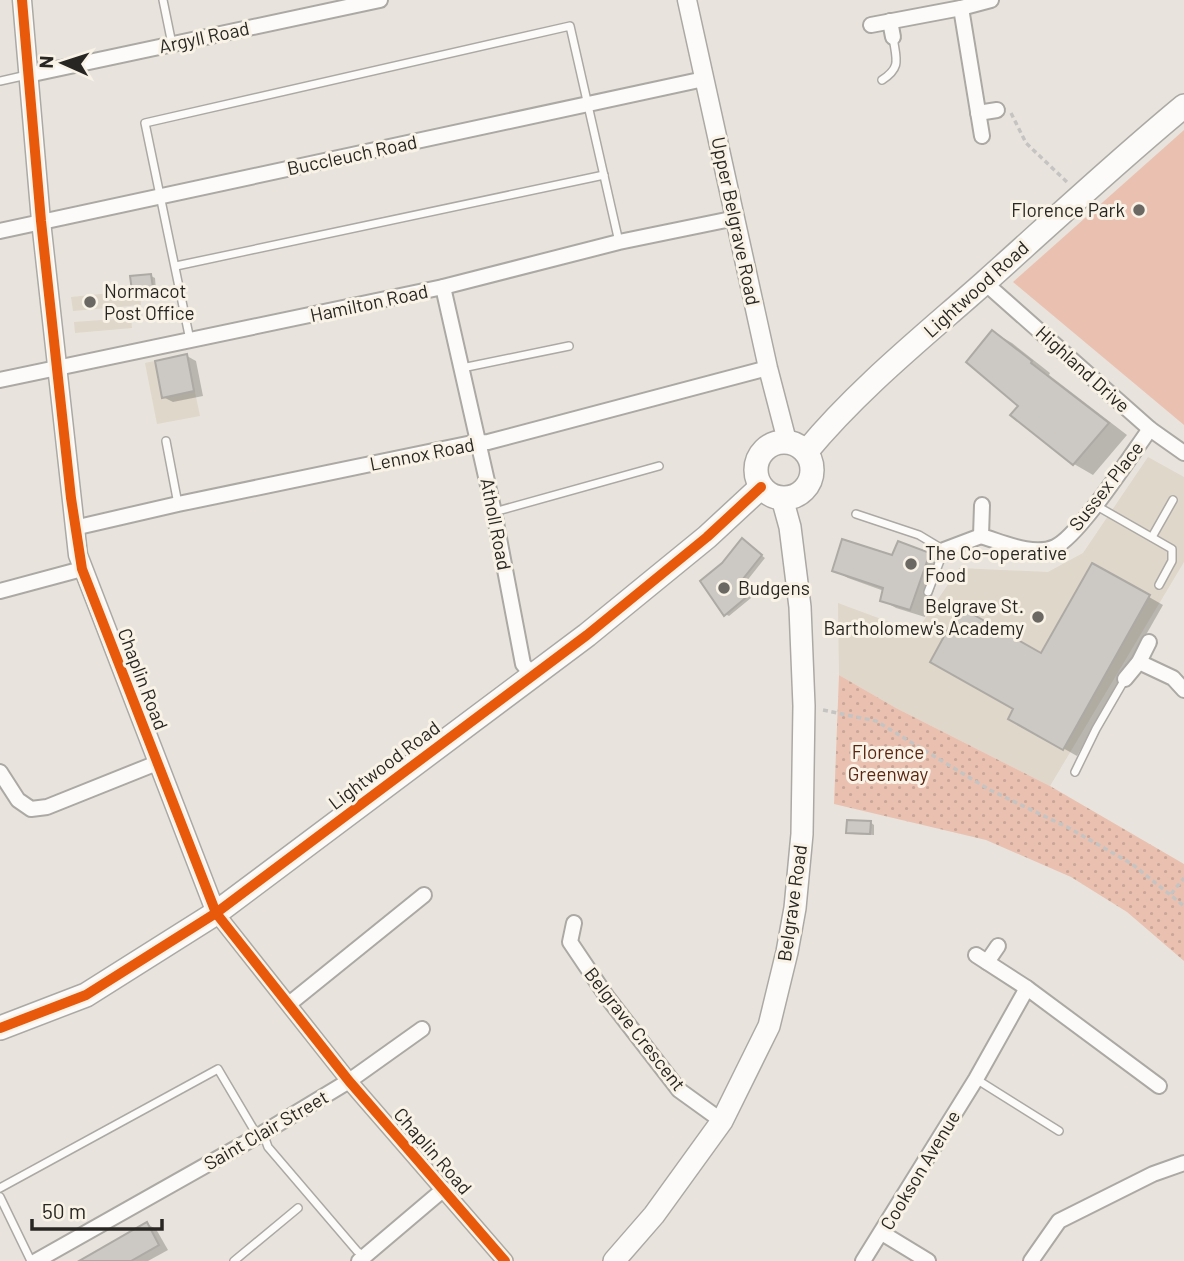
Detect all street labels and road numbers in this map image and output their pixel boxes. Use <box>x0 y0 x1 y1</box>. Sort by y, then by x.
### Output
street label: Argyll Road <box>157 16 251 57</box>
street label: Buccleuch Road <box>285 130 419 179</box>
street label: Upper Belgrave Road <box>707 135 766 307</box>
street label: Lightwood Road <box>918 236 1033 342</box>
street label: Hamilton Road <box>308 279 430 326</box>
street label: Highland Drive <box>1032 320 1135 417</box>
street label: Lennox Road <box>368 432 476 475</box>
street label: Sussex Place <box>1064 436 1148 535</box>
street label: Atholl Road <box>476 476 517 572</box>
street label: Chaplin Road <box>114 625 173 733</box>
street label: Lightwood Road <box>324 715 444 814</box>
street label: Belgrave Road <box>772 843 811 963</box>
street label: Belgrave Crescent <box>580 962 691 1095</box>
street label: Saint Clair Street <box>200 1085 332 1174</box>
street label: Chaplin Road <box>390 1103 477 1199</box>
street label: Cookson Avenue <box>875 1106 964 1234</box>

